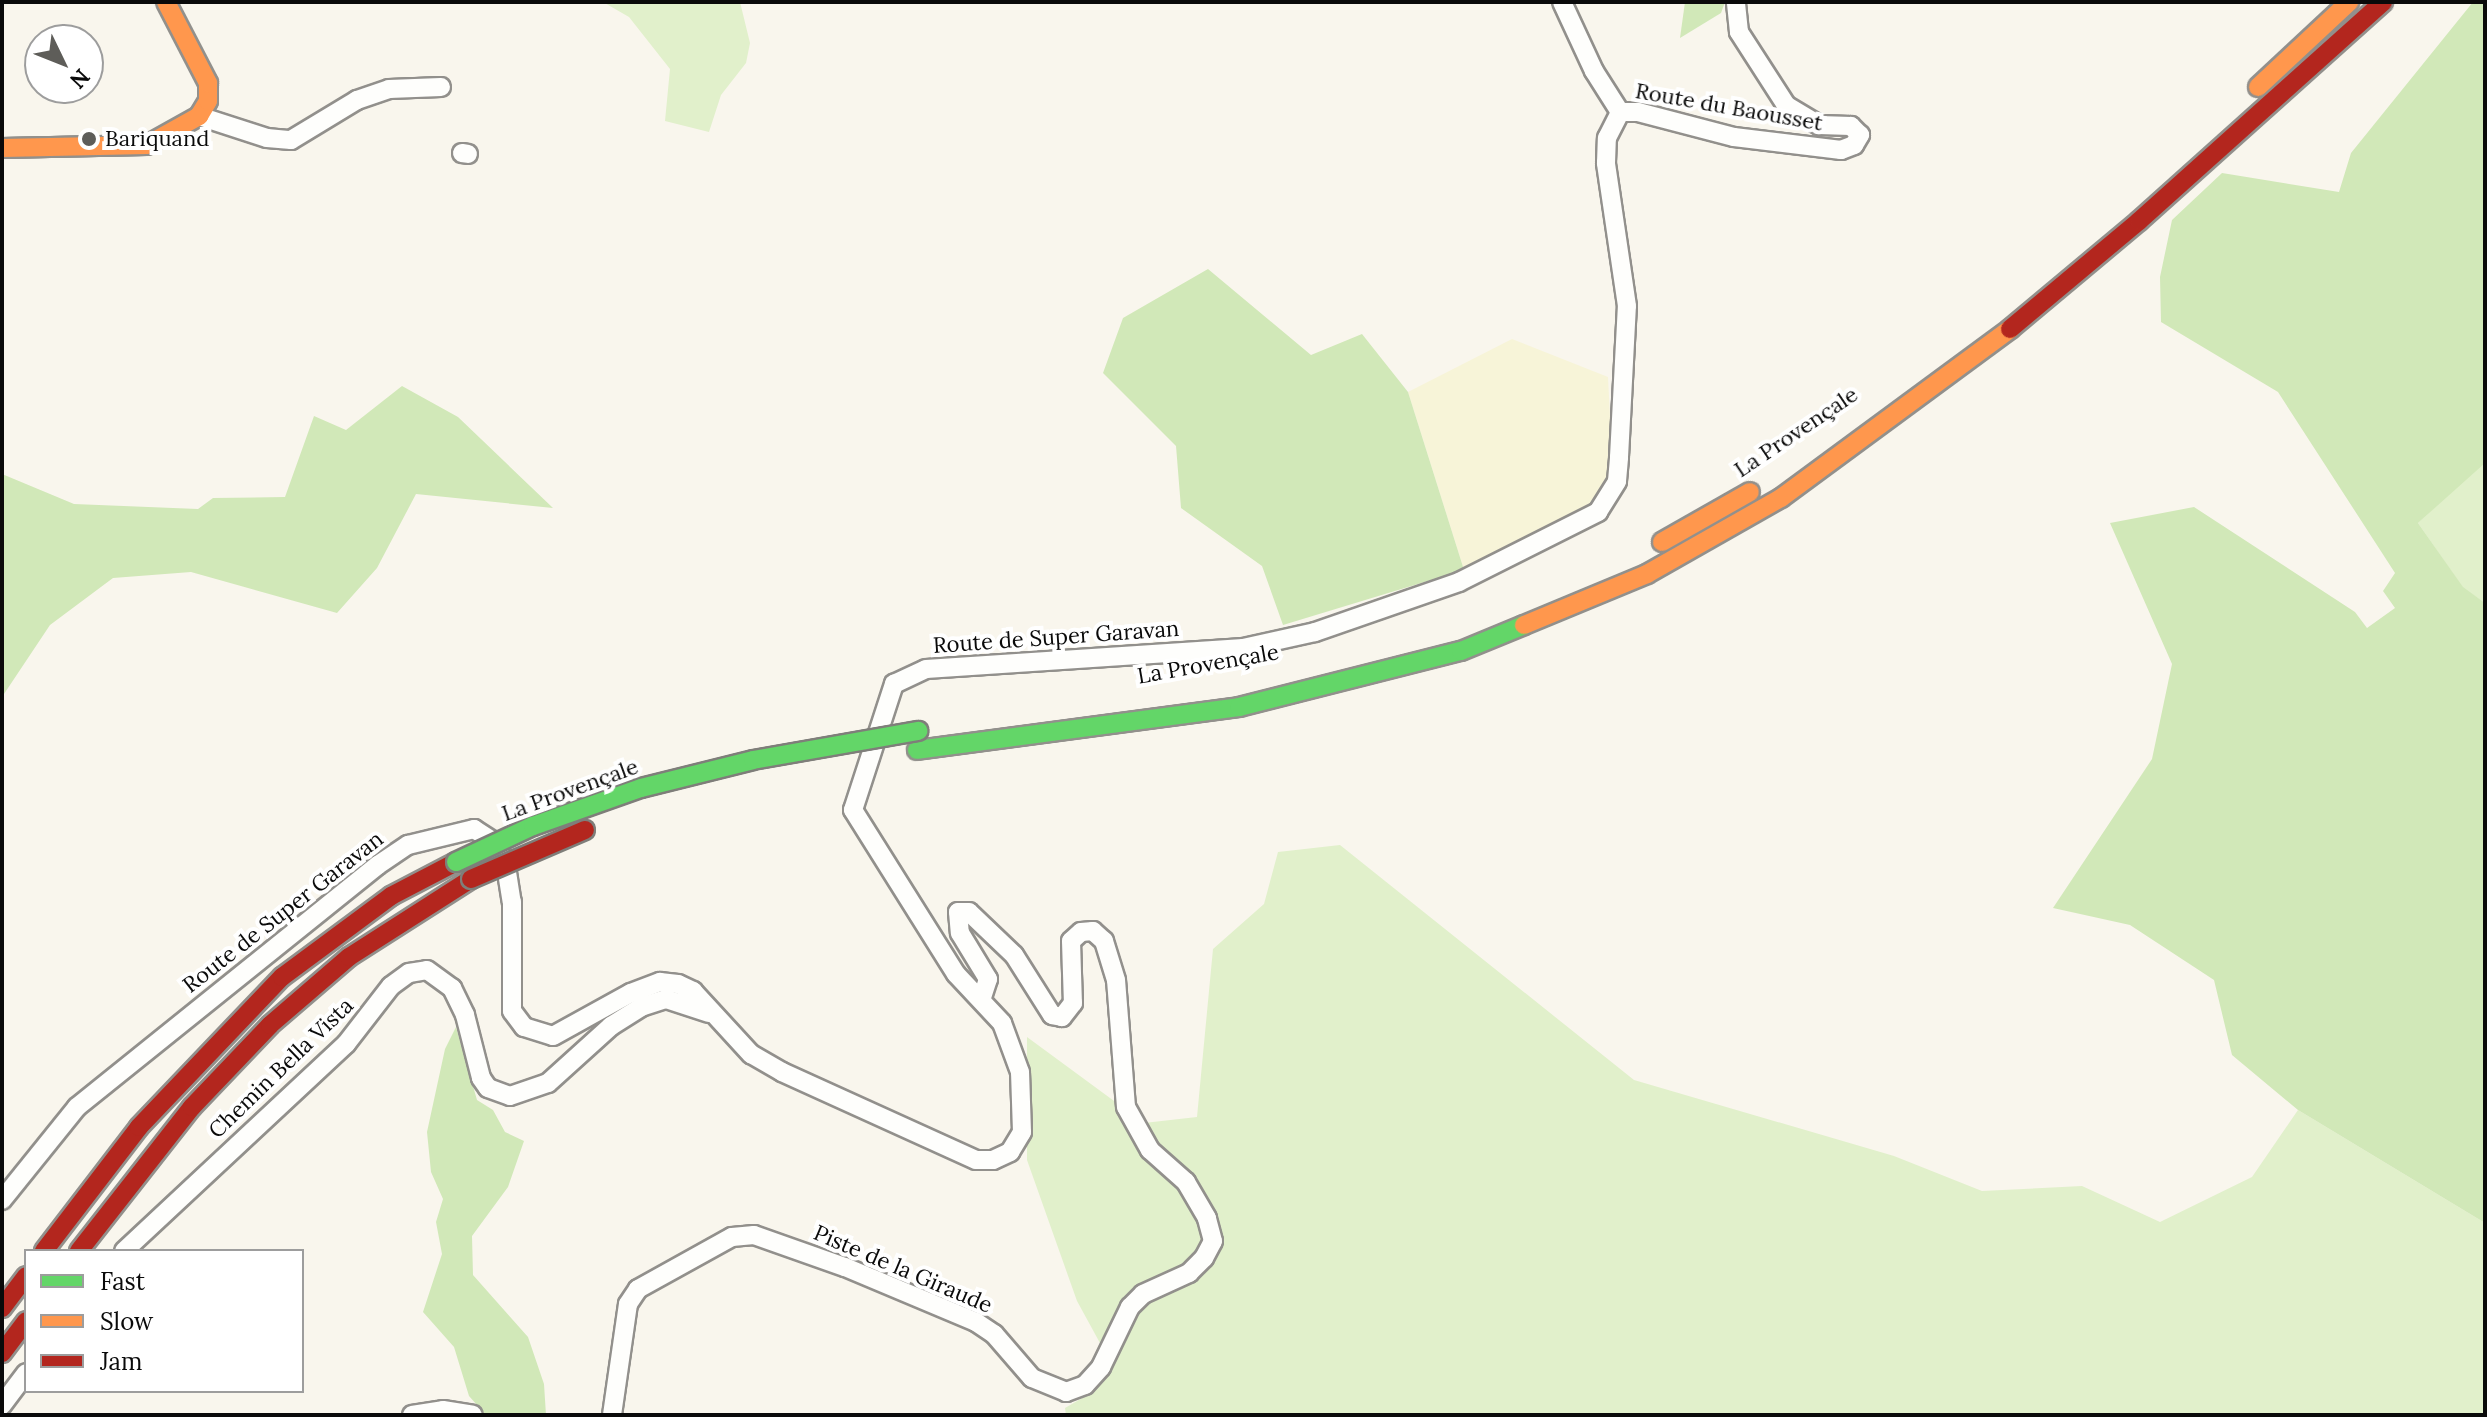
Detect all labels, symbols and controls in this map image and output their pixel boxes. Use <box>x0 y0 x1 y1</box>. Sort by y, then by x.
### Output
north arrow <box>24 24 104 104</box>
text: N <box>64 63 96 95</box>
street label: Route du Baousset <box>1633 78 1825 136</box>
place label: Bariquand <box>105 126 209 152</box>
marker: Bariquand <box>80 130 98 148</box>
street label: La Provençale <box>1729 381 1863 483</box>
street label: Route de Super Garavan <box>932 615 1180 659</box>
street label: La Provençale <box>1135 639 1281 689</box>
street label: La Provençale <box>498 753 642 827</box>
street label: Route de Super Garavan <box>178 826 388 998</box>
street label: Chemin Bella Vista <box>203 992 359 1144</box>
street label: Piste de la Giraude <box>810 1219 996 1319</box>
legend <box>24 1249 304 1393</box>
text: Fast <box>100 1266 145 1297</box>
text: Slow <box>100 1306 153 1337</box>
text: Jam <box>100 1346 142 1377</box>

